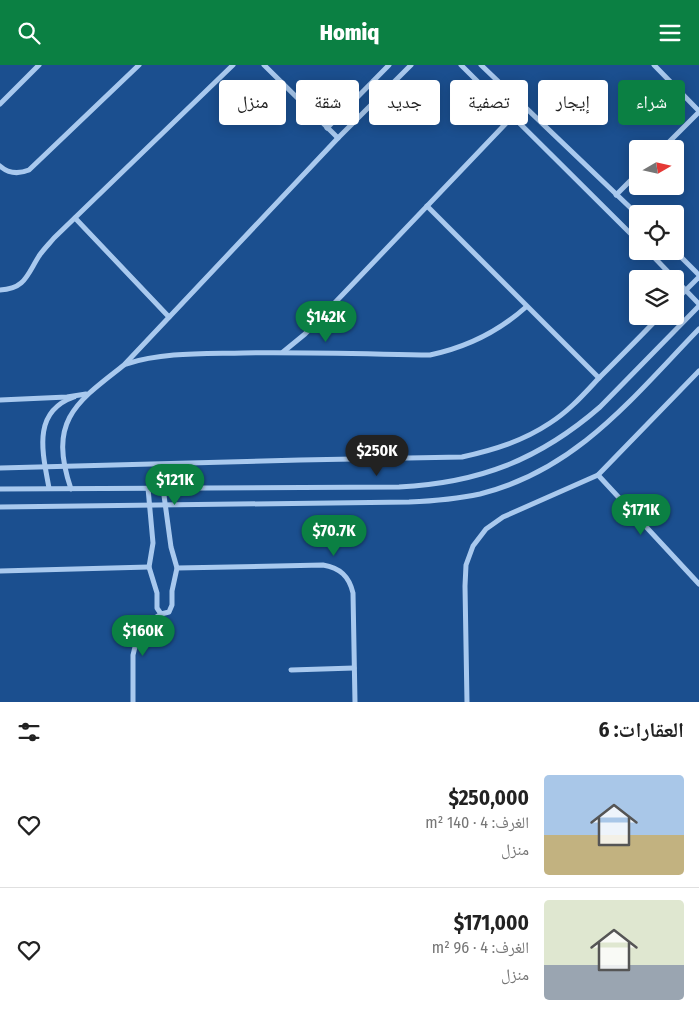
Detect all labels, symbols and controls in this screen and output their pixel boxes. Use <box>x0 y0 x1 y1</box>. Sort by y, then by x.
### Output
icon: search <box>15 19 43 47</box>
text: Homiq <box>320 19 379 46</box>
icon: menu <box>656 19 684 47</box>
chip: منزل <box>219 80 286 125</box>
chip: شقة <box>296 80 359 125</box>
chip: جديد <box>369 80 440 125</box>
chip: تصفية <box>450 80 528 125</box>
chip: إيجار <box>538 80 608 125</box>
chip: شراء <box>618 80 685 125</box>
north arrow <box>629 140 684 195</box>
map controls <box>629 140 684 325</box>
button: locate <box>629 205 684 260</box>
button: layers <box>629 270 684 325</box>
pin: $142K <box>291 301 361 343</box>
text: $142K <box>307 307 345 326</box>
pin: $250K <box>342 435 412 477</box>
text: $250K <box>356 441 398 460</box>
pin: $121K <box>140 463 210 506</box>
text: $121K <box>156 470 194 489</box>
pin: $171K <box>606 493 676 536</box>
text: $171K <box>623 500 659 519</box>
pin: $70.7K <box>293 515 375 557</box>
text: $70.7K <box>313 521 355 540</box>
pin: $160K <box>108 615 178 657</box>
text: $160K <box>123 621 163 640</box>
text: العقارات: 6 <box>598 717 684 743</box>
icon: filters <box>15 718 43 746</box>
text: $250,000 <box>448 785 529 811</box>
icon: home <box>584 795 644 855</box>
icon: heart <box>15 811 43 839</box>
text: الغرف: 4 · 140 m² <box>425 813 529 832</box>
text: منزل <box>501 840 529 859</box>
text: $171,000 <box>454 910 529 936</box>
icon: home <box>584 920 644 980</box>
icon: heart <box>15 936 43 964</box>
text: الغرف: 4 · 96 m² <box>432 938 529 957</box>
text: منزل <box>501 965 529 984</box>

